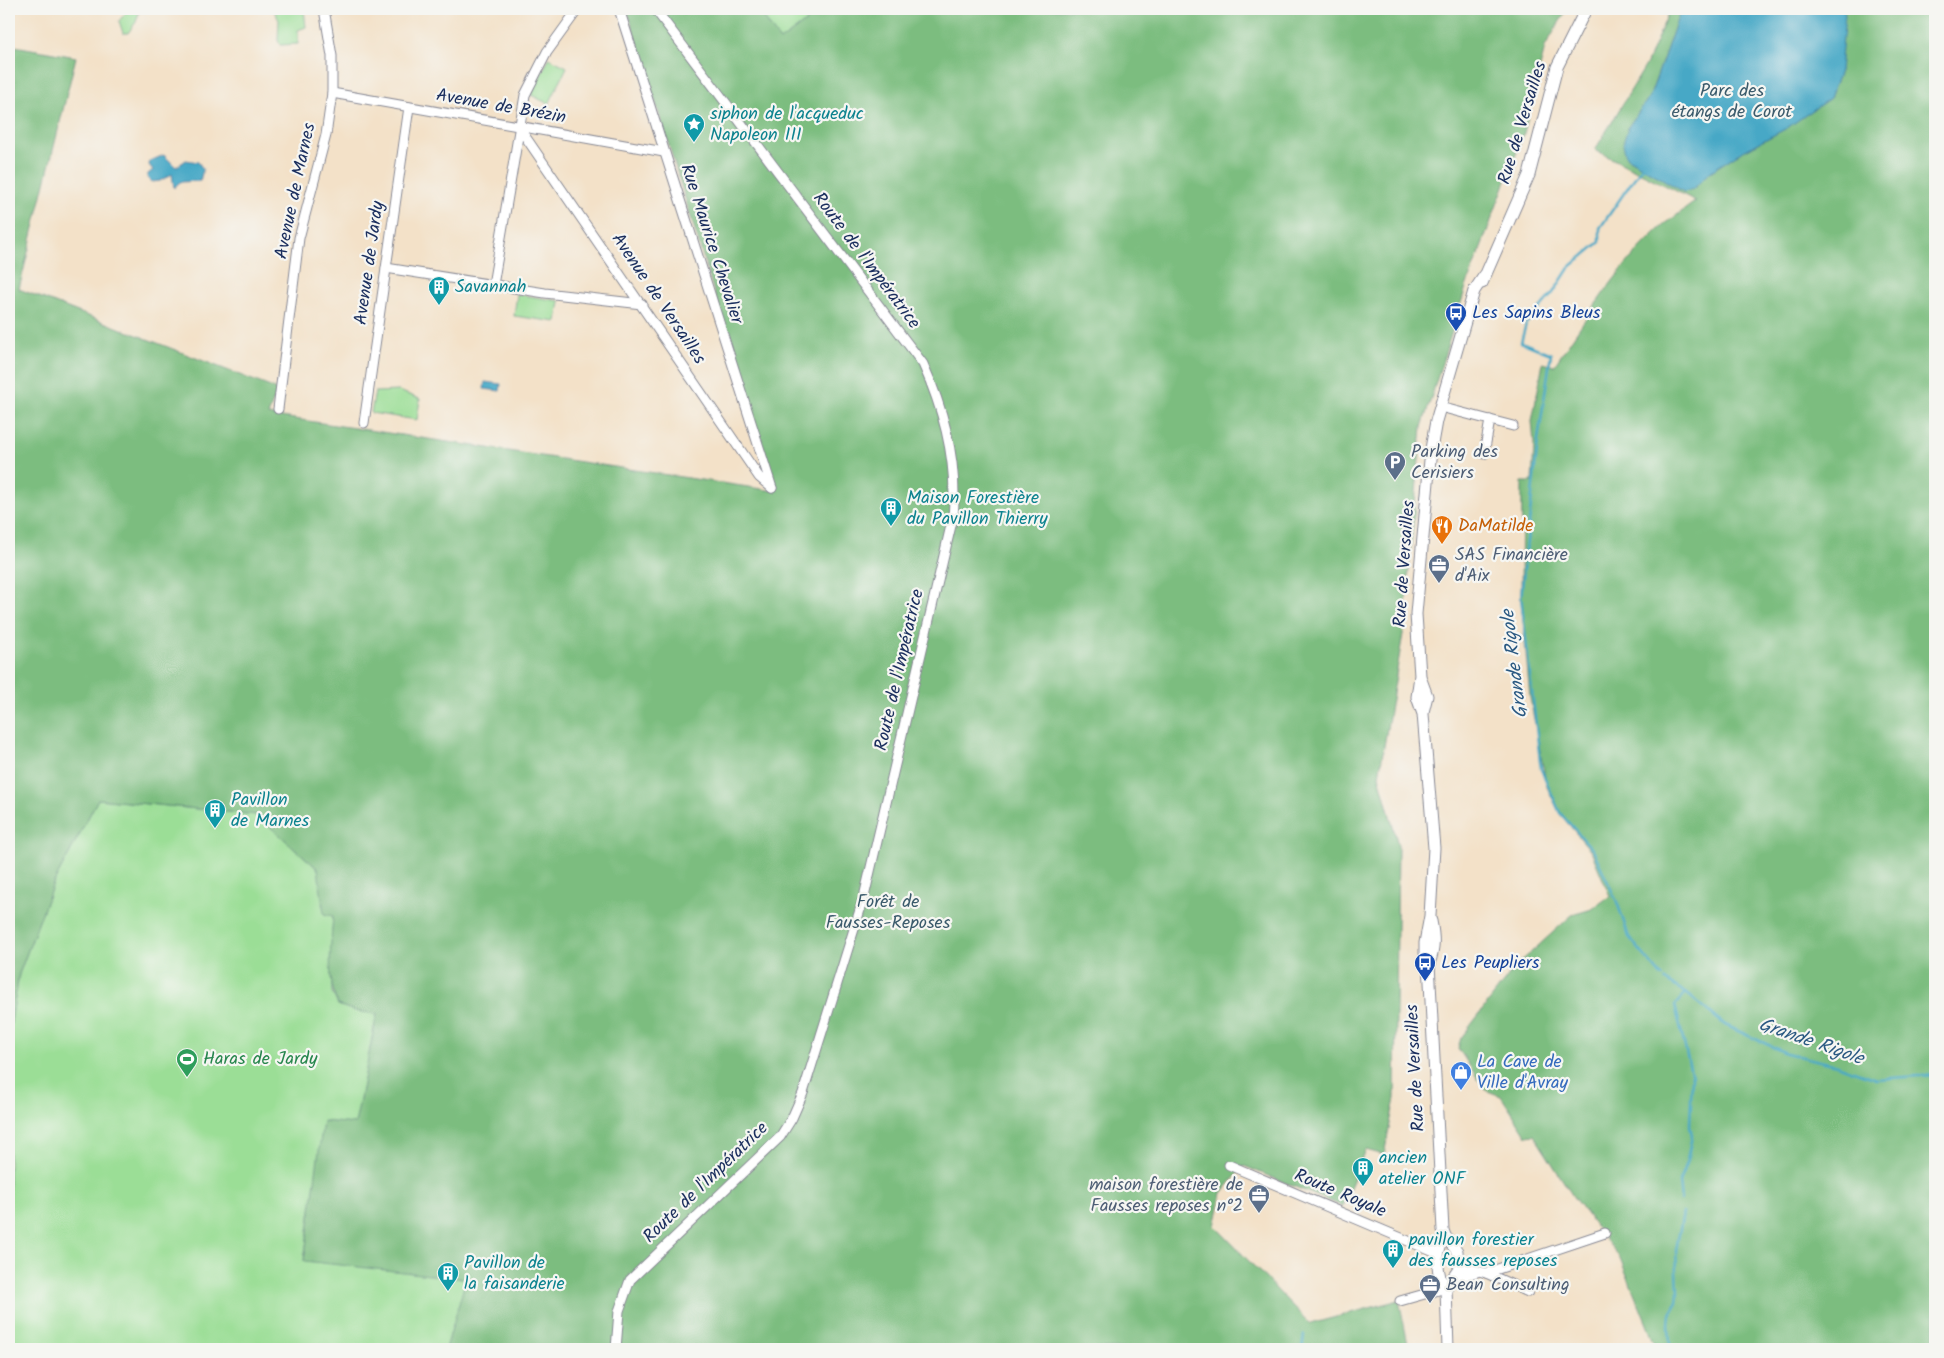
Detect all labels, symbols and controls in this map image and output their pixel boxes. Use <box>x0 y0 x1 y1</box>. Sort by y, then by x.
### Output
street label: Rue de Versailles <box>1491 58 1556 188</box>
park label: Parc des étangs de Corot <box>1672 77 1793 127</box>
street label: Avenue de Brézin <box>434 81 568 133</box>
place label: siphon de l'acqueduc Napoleon III <box>710 100 864 150</box>
place icon: siphon de l'acqueduc Napoleon III <box>682 112 706 143</box>
street label: Avenue de Marnes <box>267 120 325 262</box>
street label: Rue Maurice Chevalier <box>671 160 751 329</box>
street label: Route de l'Impératrice <box>805 186 927 336</box>
street label: Avenue de Jardy <box>347 199 393 327</box>
street label: Avenue de Versailles <box>603 227 713 371</box>
place label: Savannah <box>455 273 526 302</box>
building icon: Savannah <box>427 275 451 306</box>
place label: Les Sapins Bleus <box>1472 299 1601 328</box>
bus stop icon: Les Sapins Bleus <box>1444 301 1468 332</box>
place label: Parking des Cerisiers <box>1411 438 1498 488</box>
parking icon: Parking des Cerisiers <box>1383 450 1407 481</box>
place label: Maison Forestière du Pavillon Thierry <box>907 484 1048 534</box>
building icon: Maison Forestière du Pavillon Thierry <box>879 496 903 527</box>
street label: Rue de Versailles <box>1386 499 1424 629</box>
place label: DaMatilde <box>1458 512 1533 541</box>
restaurant icon: DaMatilde <box>1430 514 1454 545</box>
place label: SAS Financière d'Aix <box>1455 541 1568 591</box>
office icon: SAS Financière d'Aix <box>1427 553 1451 584</box>
street label: Route de l'Impératrice <box>867 586 933 754</box>
water label: Grande Rigole <box>1493 606 1537 720</box>
place label: Pavillon de Marnes <box>231 786 310 836</box>
building icon: Pavillon de Marnes <box>203 798 227 829</box>
park label: Forêt de Fausses-Reposes <box>826 888 951 938</box>
place label: Les Peupliers <box>1441 949 1540 978</box>
bus stop icon: Les Peupliers <box>1413 951 1437 982</box>
street label: Rue de Versailles <box>1398 1003 1434 1132</box>
water label: Grande Rigole <box>1755 1010 1870 1075</box>
place label: Haras de Jardy <box>203 1045 318 1074</box>
sports icon: Haras de Jardy <box>175 1047 199 1078</box>
place label: La Cave de Ville d'Avray <box>1477 1048 1569 1098</box>
shop icon: La Cave de Ville d'Avray <box>1449 1060 1473 1091</box>
street label: Route de l'Impératrice <box>637 1115 775 1251</box>
place label: ancien atelier ONF <box>1379 1144 1467 1194</box>
building icon: ancien atelier ONF <box>1351 1156 1375 1187</box>
street label: Route Royale <box>1289 1162 1391 1226</box>
place label: maison forestière de Fausses reposes n°2 <box>1089 1171 1243 1221</box>
office icon: maison forestière de Fausses reposes n°2 <box>1247 1183 1271 1214</box>
place label: pavillon forestier des fausses reposes <box>1408 1226 1558 1276</box>
building icon: pavillon forestier des fausses reposes <box>1381 1238 1405 1269</box>
place label: Pavillon de la faisanderie <box>464 1249 565 1299</box>
building icon: Pavillon de la faisanderie <box>436 1261 460 1292</box>
place label: Bean Consulting <box>1446 1271 1569 1300</box>
office icon: Bean Consulting <box>1418 1273 1442 1304</box>

